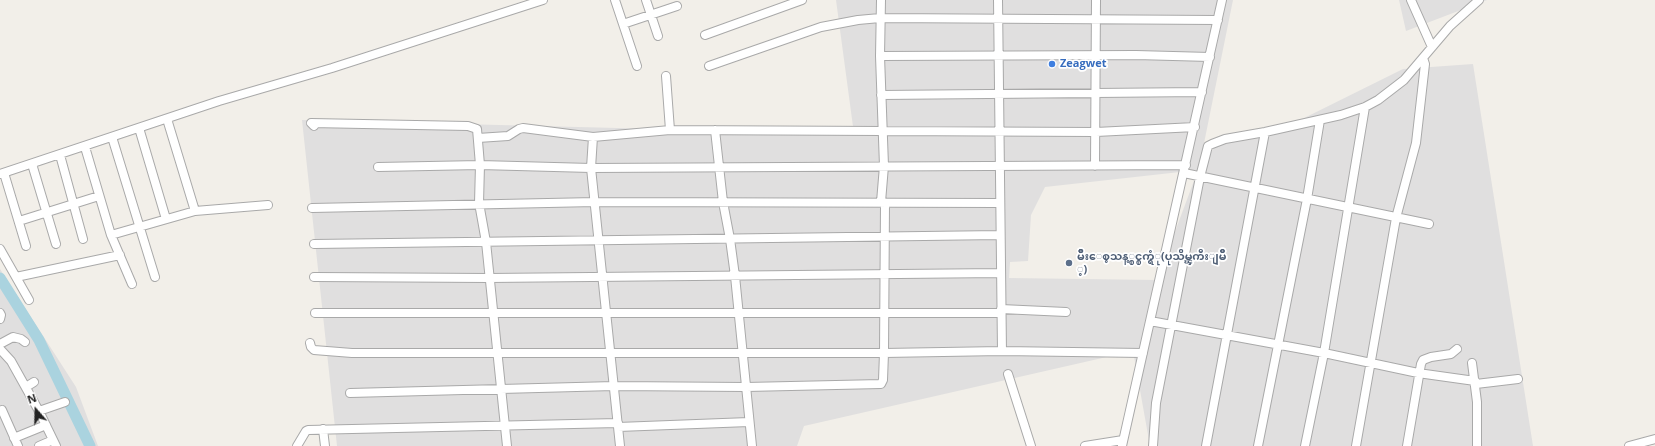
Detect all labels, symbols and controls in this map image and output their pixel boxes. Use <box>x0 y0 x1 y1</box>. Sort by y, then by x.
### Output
place label: Zeagwet <box>1060 57 1106 71</box>
marker: Zeagwet <box>1047 59 1057 69</box>
place label: မ်ိဳးေစ့သန့္စင္စက္ရံု(ပုသိမ္ၾကီးျမိဳ ့) <box>1077 250 1226 276</box>
marker: မ်ိဳးေစ့သန့္စင္စက္ရံု(ပုသိမ္ၾကီးျမိဳ ့) <box>1064 258 1074 268</box>
north arrow <box>16 390 56 430</box>
text: N <box>25 390 38 407</box>

